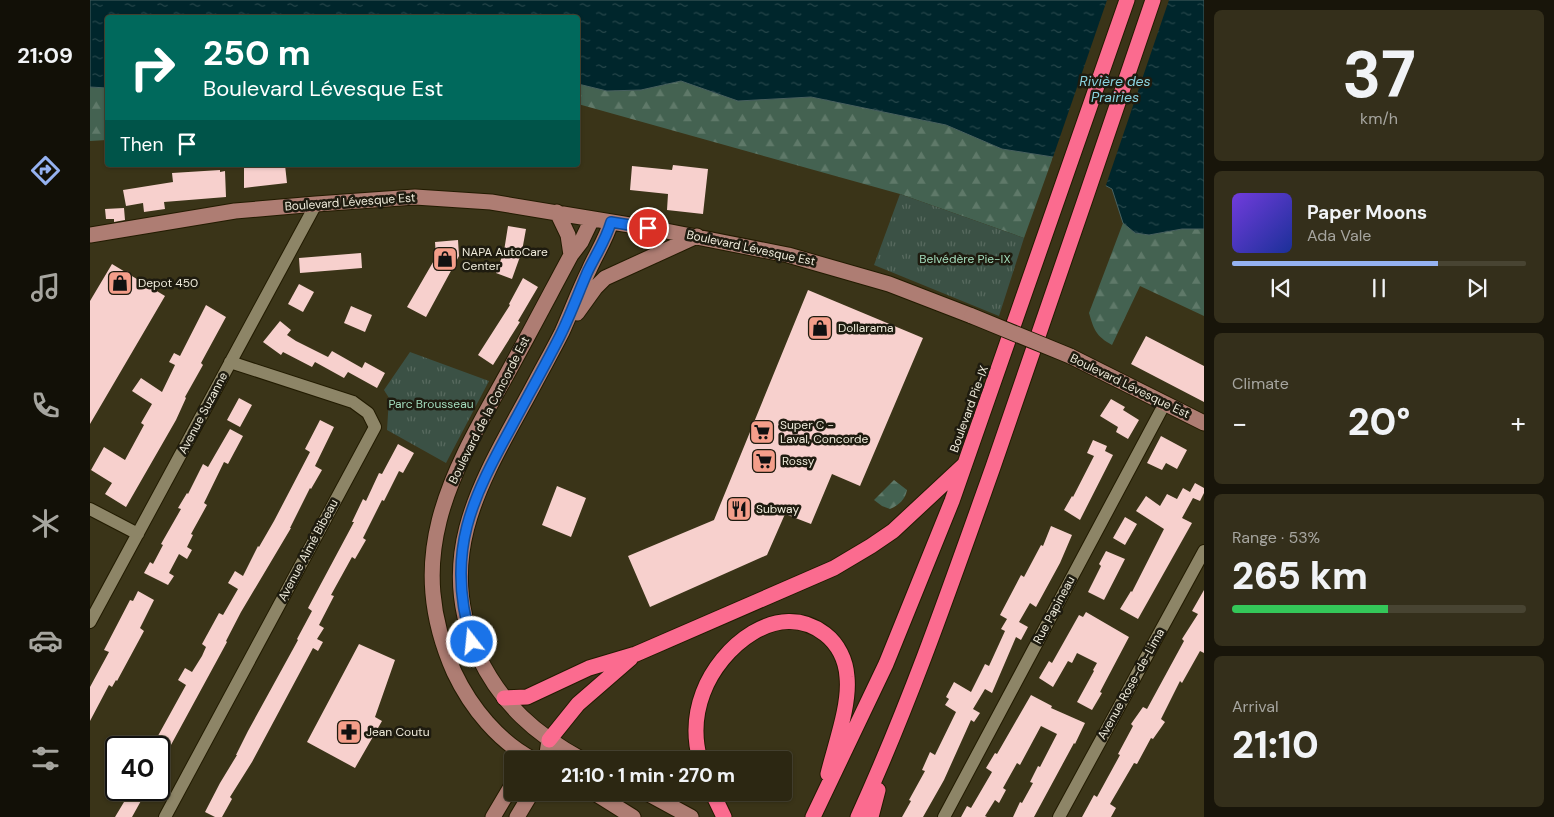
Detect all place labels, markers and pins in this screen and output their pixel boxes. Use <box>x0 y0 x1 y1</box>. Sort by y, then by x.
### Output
pin <box>627 207 669 249</box>
place label: NAPA AutoCare Center <box>462 244 548 274</box>
shop icon: NAPA AutoCare Center <box>432 246 458 272</box>
shop icon: Depot 450 <box>107 270 133 296</box>
place label: Depot 450 <box>138 275 198 291</box>
shop icon: Dollarama <box>807 315 833 341</box>
place label: Dollarama <box>838 320 893 336</box>
place label: Super C - Laval, Concorde <box>780 417 869 447</box>
supermarket icon: Super C - Laval, Concorde <box>749 419 775 445</box>
supermarket icon: Rossy <box>751 448 777 474</box>
place label: Rossy <box>782 453 815 469</box>
restaurant icon: Subway <box>726 496 752 522</box>
place label: Subway <box>756 501 799 517</box>
pharmacy icon: Jean Coutu <box>336 719 362 745</box>
place label: Jean Coutu <box>366 724 430 740</box>

